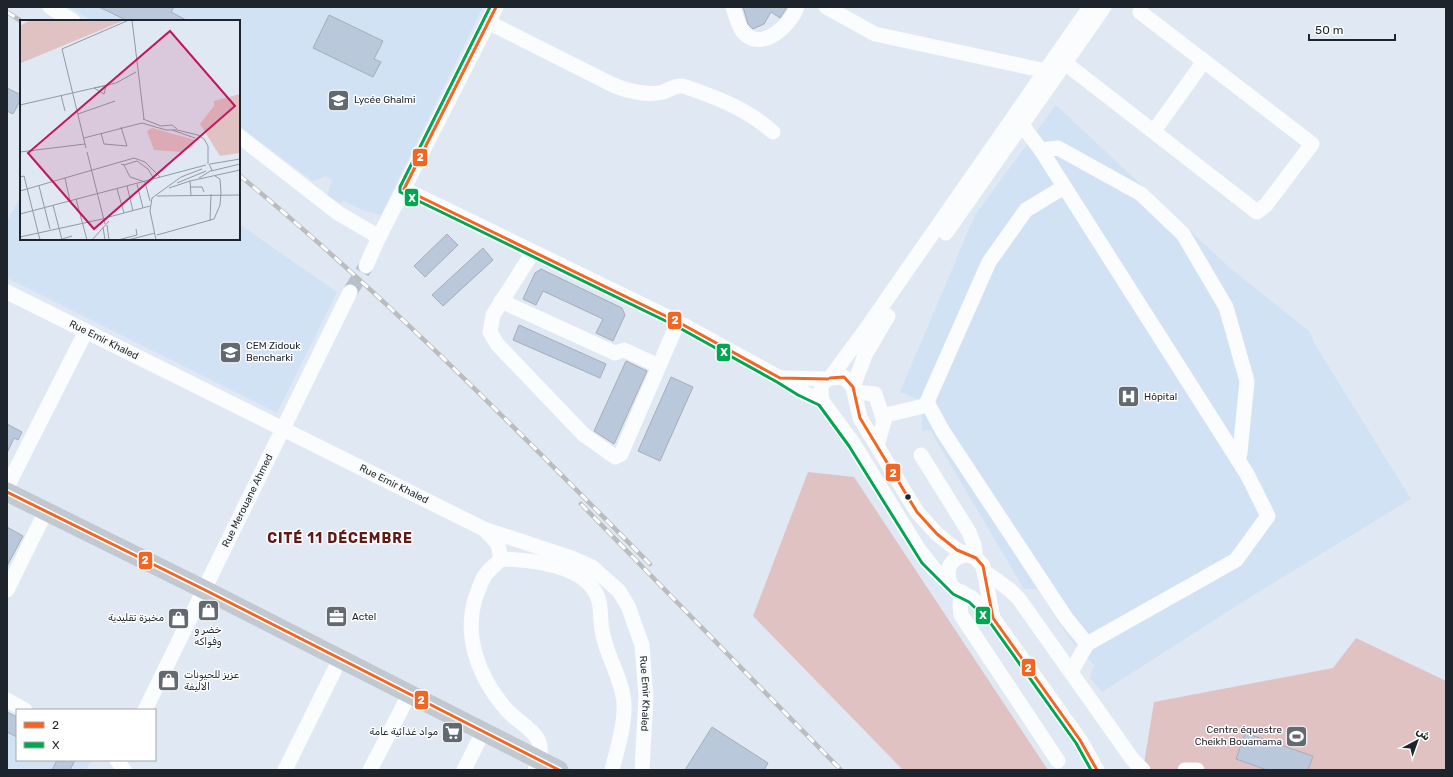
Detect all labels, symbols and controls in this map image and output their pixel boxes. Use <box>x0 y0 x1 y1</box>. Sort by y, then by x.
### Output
scale bar <box>1309 16 1395 42</box>
inset map <box>20 20 240 240</box>
text: 50 m <box>1315 23 1343 37</box>
school or university icon: Lycée Ghalmi <box>325 87 351 113</box>
place label: Lycée Ghalmi <box>354 94 415 106</box>
line badge: 2 <box>412 148 428 167</box>
text: 2 <box>416 151 424 164</box>
line badge: X <box>404 188 419 207</box>
text: X <box>408 192 416 205</box>
line badge: 2 <box>667 311 682 330</box>
text: 2 <box>671 314 679 327</box>
street label: Rue Emir Khaled <box>67 318 140 362</box>
school or university icon: CEM Zidouk Bencharki <box>218 339 244 365</box>
place label: CEM Zidouk Bencharki <box>246 340 301 364</box>
line badge: X <box>716 343 731 362</box>
text: X <box>720 346 728 359</box>
hospital icon: Hôpital <box>1116 384 1142 410</box>
place label: Hôpital <box>1144 391 1177 403</box>
street label: Rue Merouane Ahmed <box>220 452 276 549</box>
street label: Rue Emir Khaled <box>357 462 430 506</box>
line badge: 2 <box>885 463 901 482</box>
text: 2 <box>889 467 897 480</box>
unlabelled marker <box>903 492 913 502</box>
district label: CITÉ 11 DÉCEMBRE <box>267 529 413 547</box>
line badge: 2 <box>138 551 153 570</box>
text: 2 <box>141 554 149 567</box>
shop icon: خضر و وفواكه <box>195 597 221 623</box>
office icon: Actel <box>324 604 350 630</box>
shop icon: مخبزة تقليدية <box>166 605 192 631</box>
line badge: X <box>975 606 991 625</box>
text: X <box>979 609 987 622</box>
place label: Actel <box>352 611 376 623</box>
place label: مخبزة تقليدية <box>108 612 164 624</box>
place label: خضر و وفواكه <box>194 624 222 648</box>
street label: Rue Emir Khaled <box>637 655 652 732</box>
line badge: 2 <box>1021 658 1036 677</box>
text: 2 <box>1024 662 1032 675</box>
shop icon: عزيز للحيونات الاليفة <box>155 668 181 694</box>
place label: عزيز للحيونات الاليفة <box>184 669 240 693</box>
line badge: 2 <box>414 690 429 710</box>
text: 2 <box>417 694 425 707</box>
legend <box>16 709 156 761</box>
text: 2 <box>52 718 59 732</box>
supermarket icon: مواد غذائية عامة <box>440 719 466 745</box>
north arrow <box>1397 721 1437 761</box>
sports icon: Centre équestre Cheikh Bouamama <box>1284 723 1310 749</box>
place label: Centre équestre Cheikh Bouamama <box>1195 724 1282 748</box>
text: ش <box>1414 724 1433 743</box>
place label: مواد غذائية عامة <box>369 726 438 738</box>
text: X <box>52 738 60 752</box>

